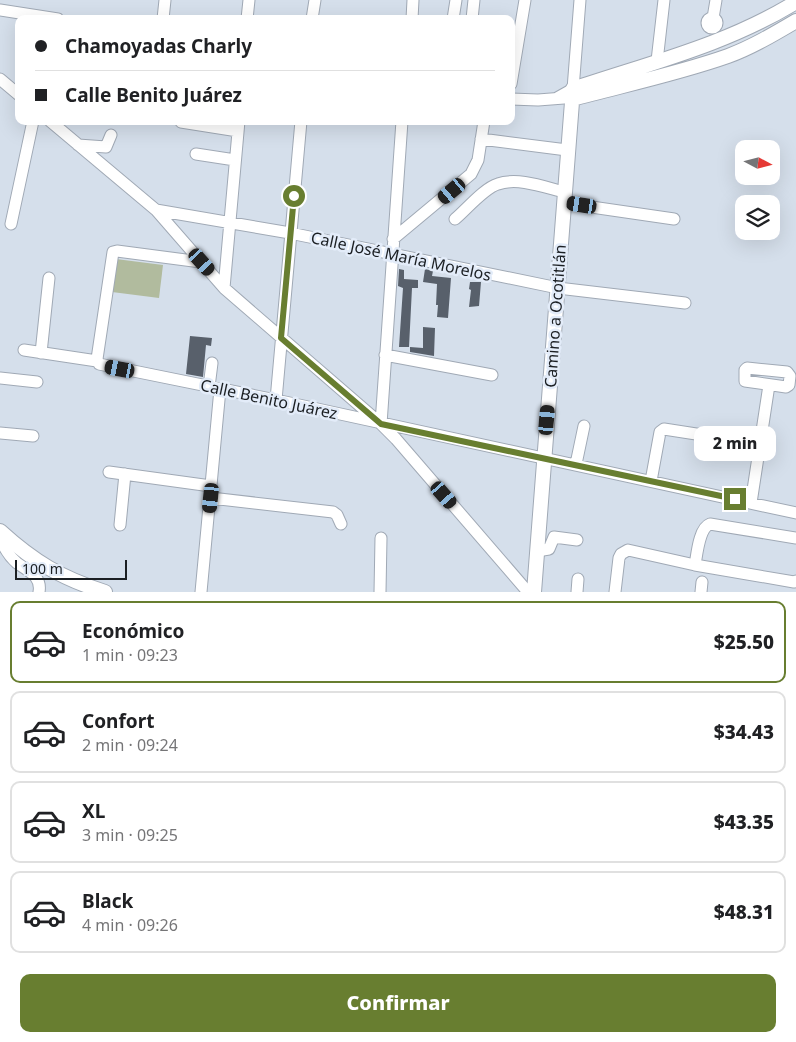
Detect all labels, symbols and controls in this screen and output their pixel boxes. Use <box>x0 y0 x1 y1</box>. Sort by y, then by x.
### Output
text: Chamoyadas Charly <box>65 33 252 59</box>
text: Calle Benito Juárez <box>65 82 242 108</box>
north arrow <box>735 140 780 185</box>
map controls <box>735 140 780 240</box>
car <box>435 176 468 206</box>
route start <box>283 185 305 207</box>
car <box>566 195 597 215</box>
button: layers <box>735 195 780 240</box>
street label: Calle José María Morelos <box>309 226 493 286</box>
street label: Camino a Ocotitlán <box>539 244 571 388</box>
car <box>186 246 217 278</box>
car <box>103 359 136 379</box>
street label: Calle Benito Juárez <box>198 374 340 424</box>
car <box>538 404 555 436</box>
callout: 2 min <box>694 426 776 462</box>
text: 2 min <box>713 432 757 454</box>
car <box>428 479 459 511</box>
car <box>201 482 220 514</box>
route end <box>724 488 746 510</box>
scale bar <box>15 557 128 580</box>
text: 100 m <box>22 559 63 578</box>
text: Económico <box>82 618 184 644</box>
icon: car <box>22 620 67 665</box>
text: $25.50 <box>714 629 774 655</box>
text: 1 min · 09:23 <box>82 644 178 666</box>
text: Confort <box>82 708 154 734</box>
icon: car <box>22 710 67 755</box>
text: $34.43 <box>714 719 774 745</box>
text: 2 min · 09:24 <box>82 734 178 756</box>
text: XL <box>82 798 105 824</box>
icon: car <box>22 800 67 845</box>
text: $43.35 <box>714 809 774 835</box>
text: 3 min · 09:25 <box>82 824 178 846</box>
text: Black <box>82 888 133 914</box>
icon: car <box>22 890 67 935</box>
text: $48.31 <box>714 899 774 925</box>
text: 4 min · 09:26 <box>82 914 178 936</box>
button: Confirmar <box>20 974 776 1032</box>

